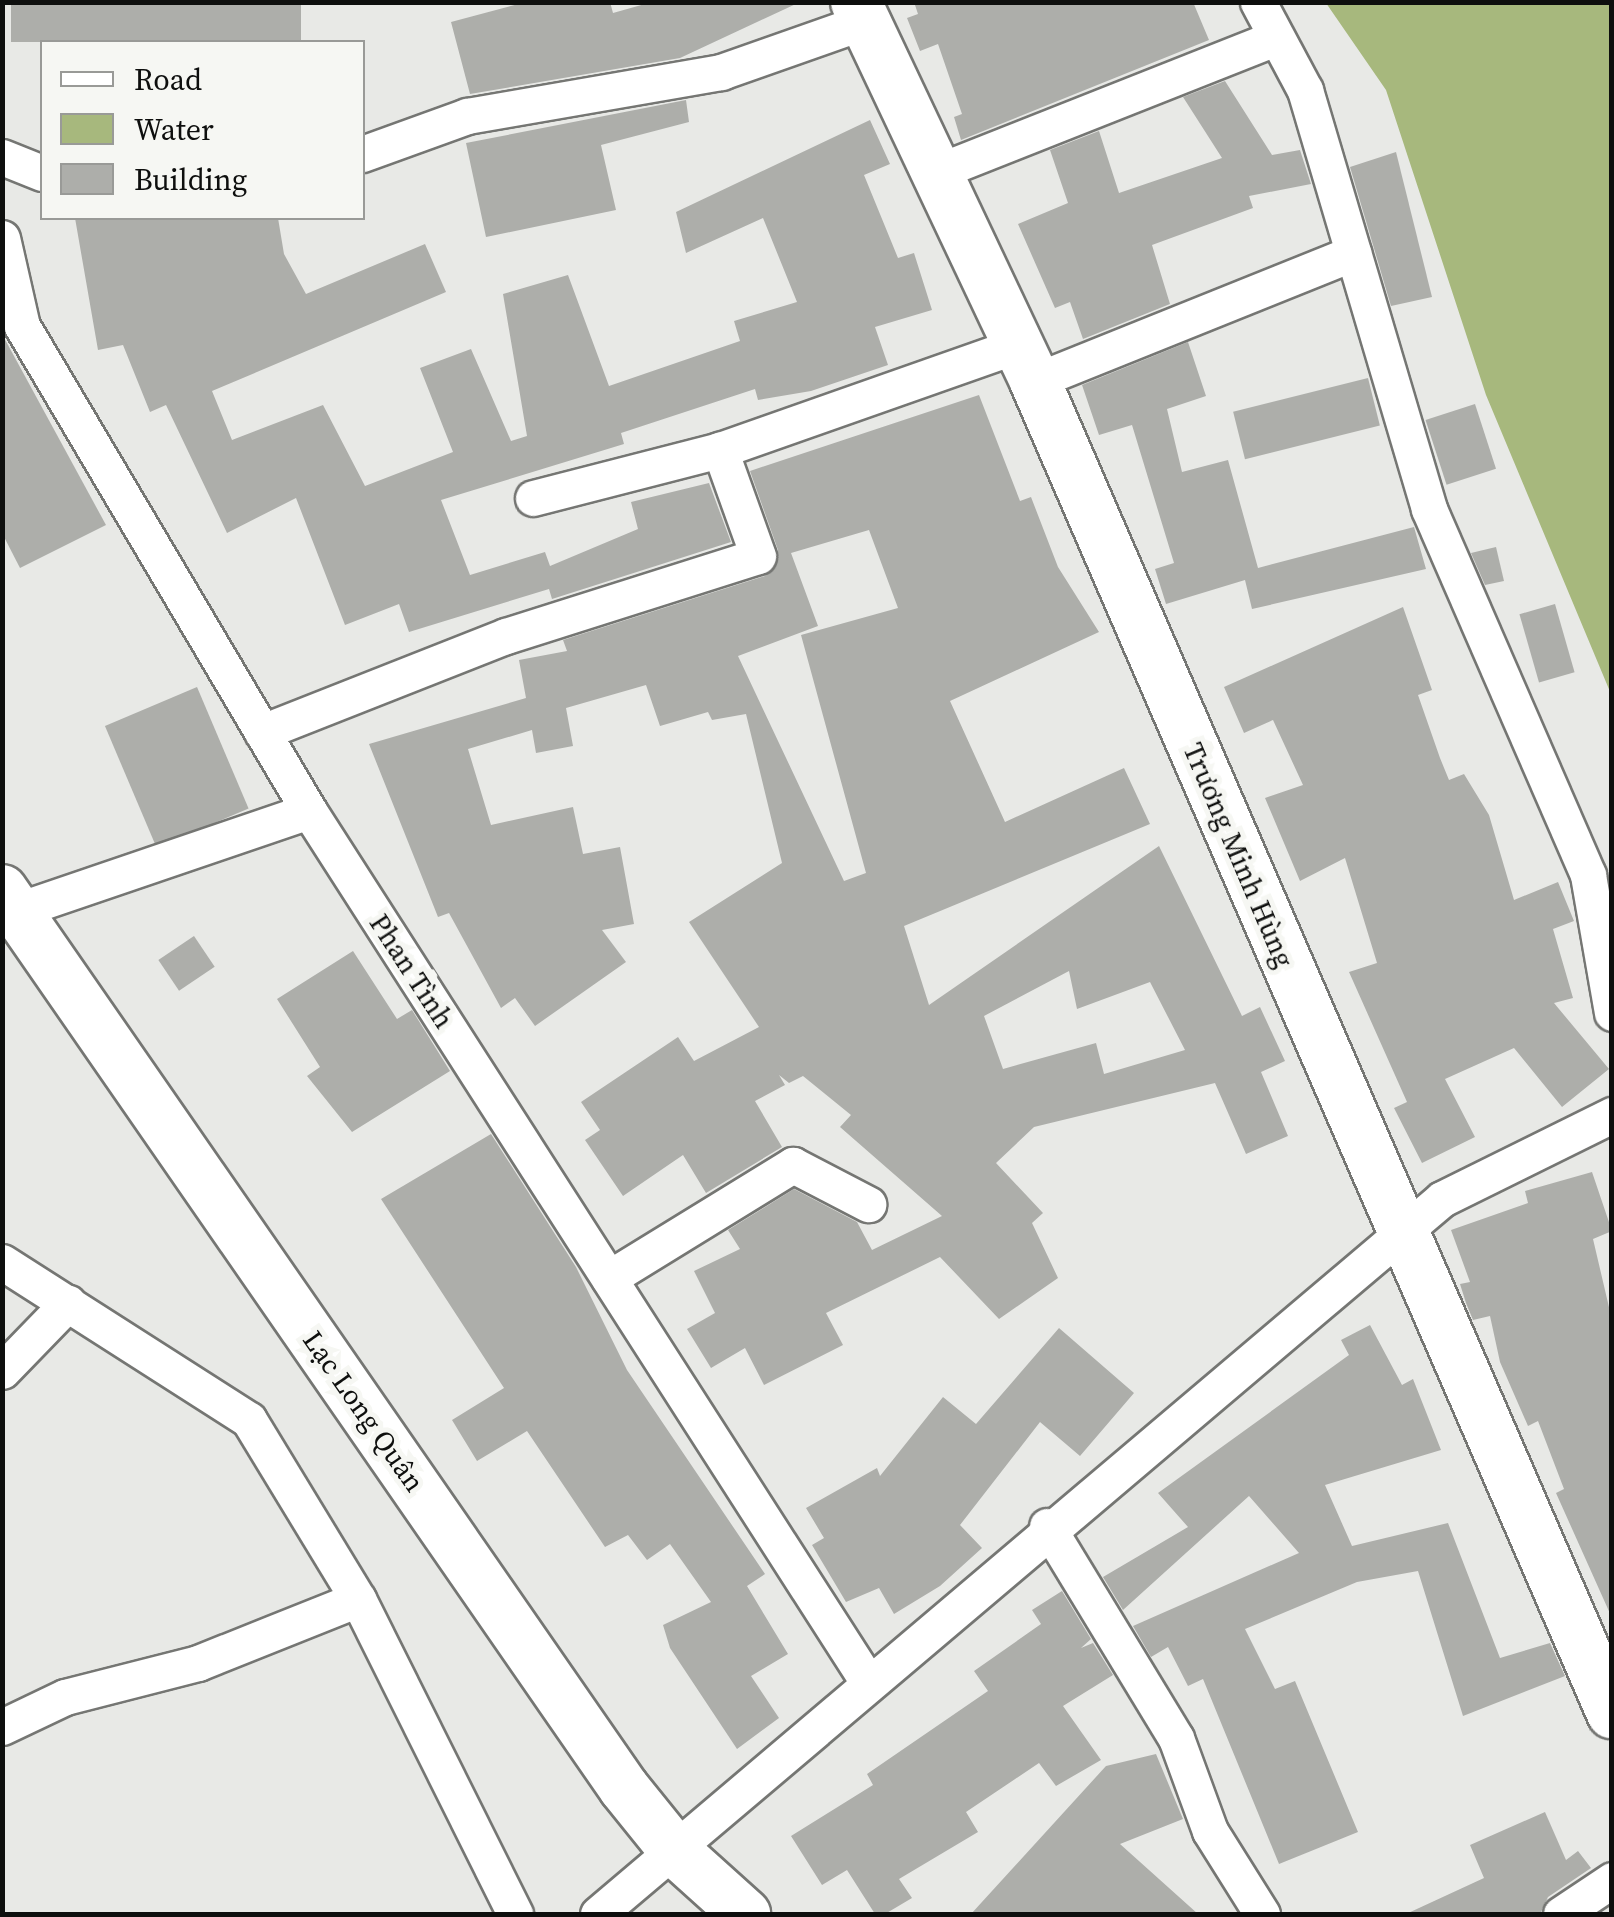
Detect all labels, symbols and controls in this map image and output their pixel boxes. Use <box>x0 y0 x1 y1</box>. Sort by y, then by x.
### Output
legend <box>40 40 365 220</box>
text: Road <box>134 59 202 100</box>
text: Water <box>134 109 214 150</box>
text: Building <box>134 159 247 200</box>
street label: Trương Minh Hùng <box>1176 738 1302 972</box>
street label: Phan Tình <box>363 907 461 1035</box>
street label: Lạc Long Quân <box>296 1324 432 1498</box>

